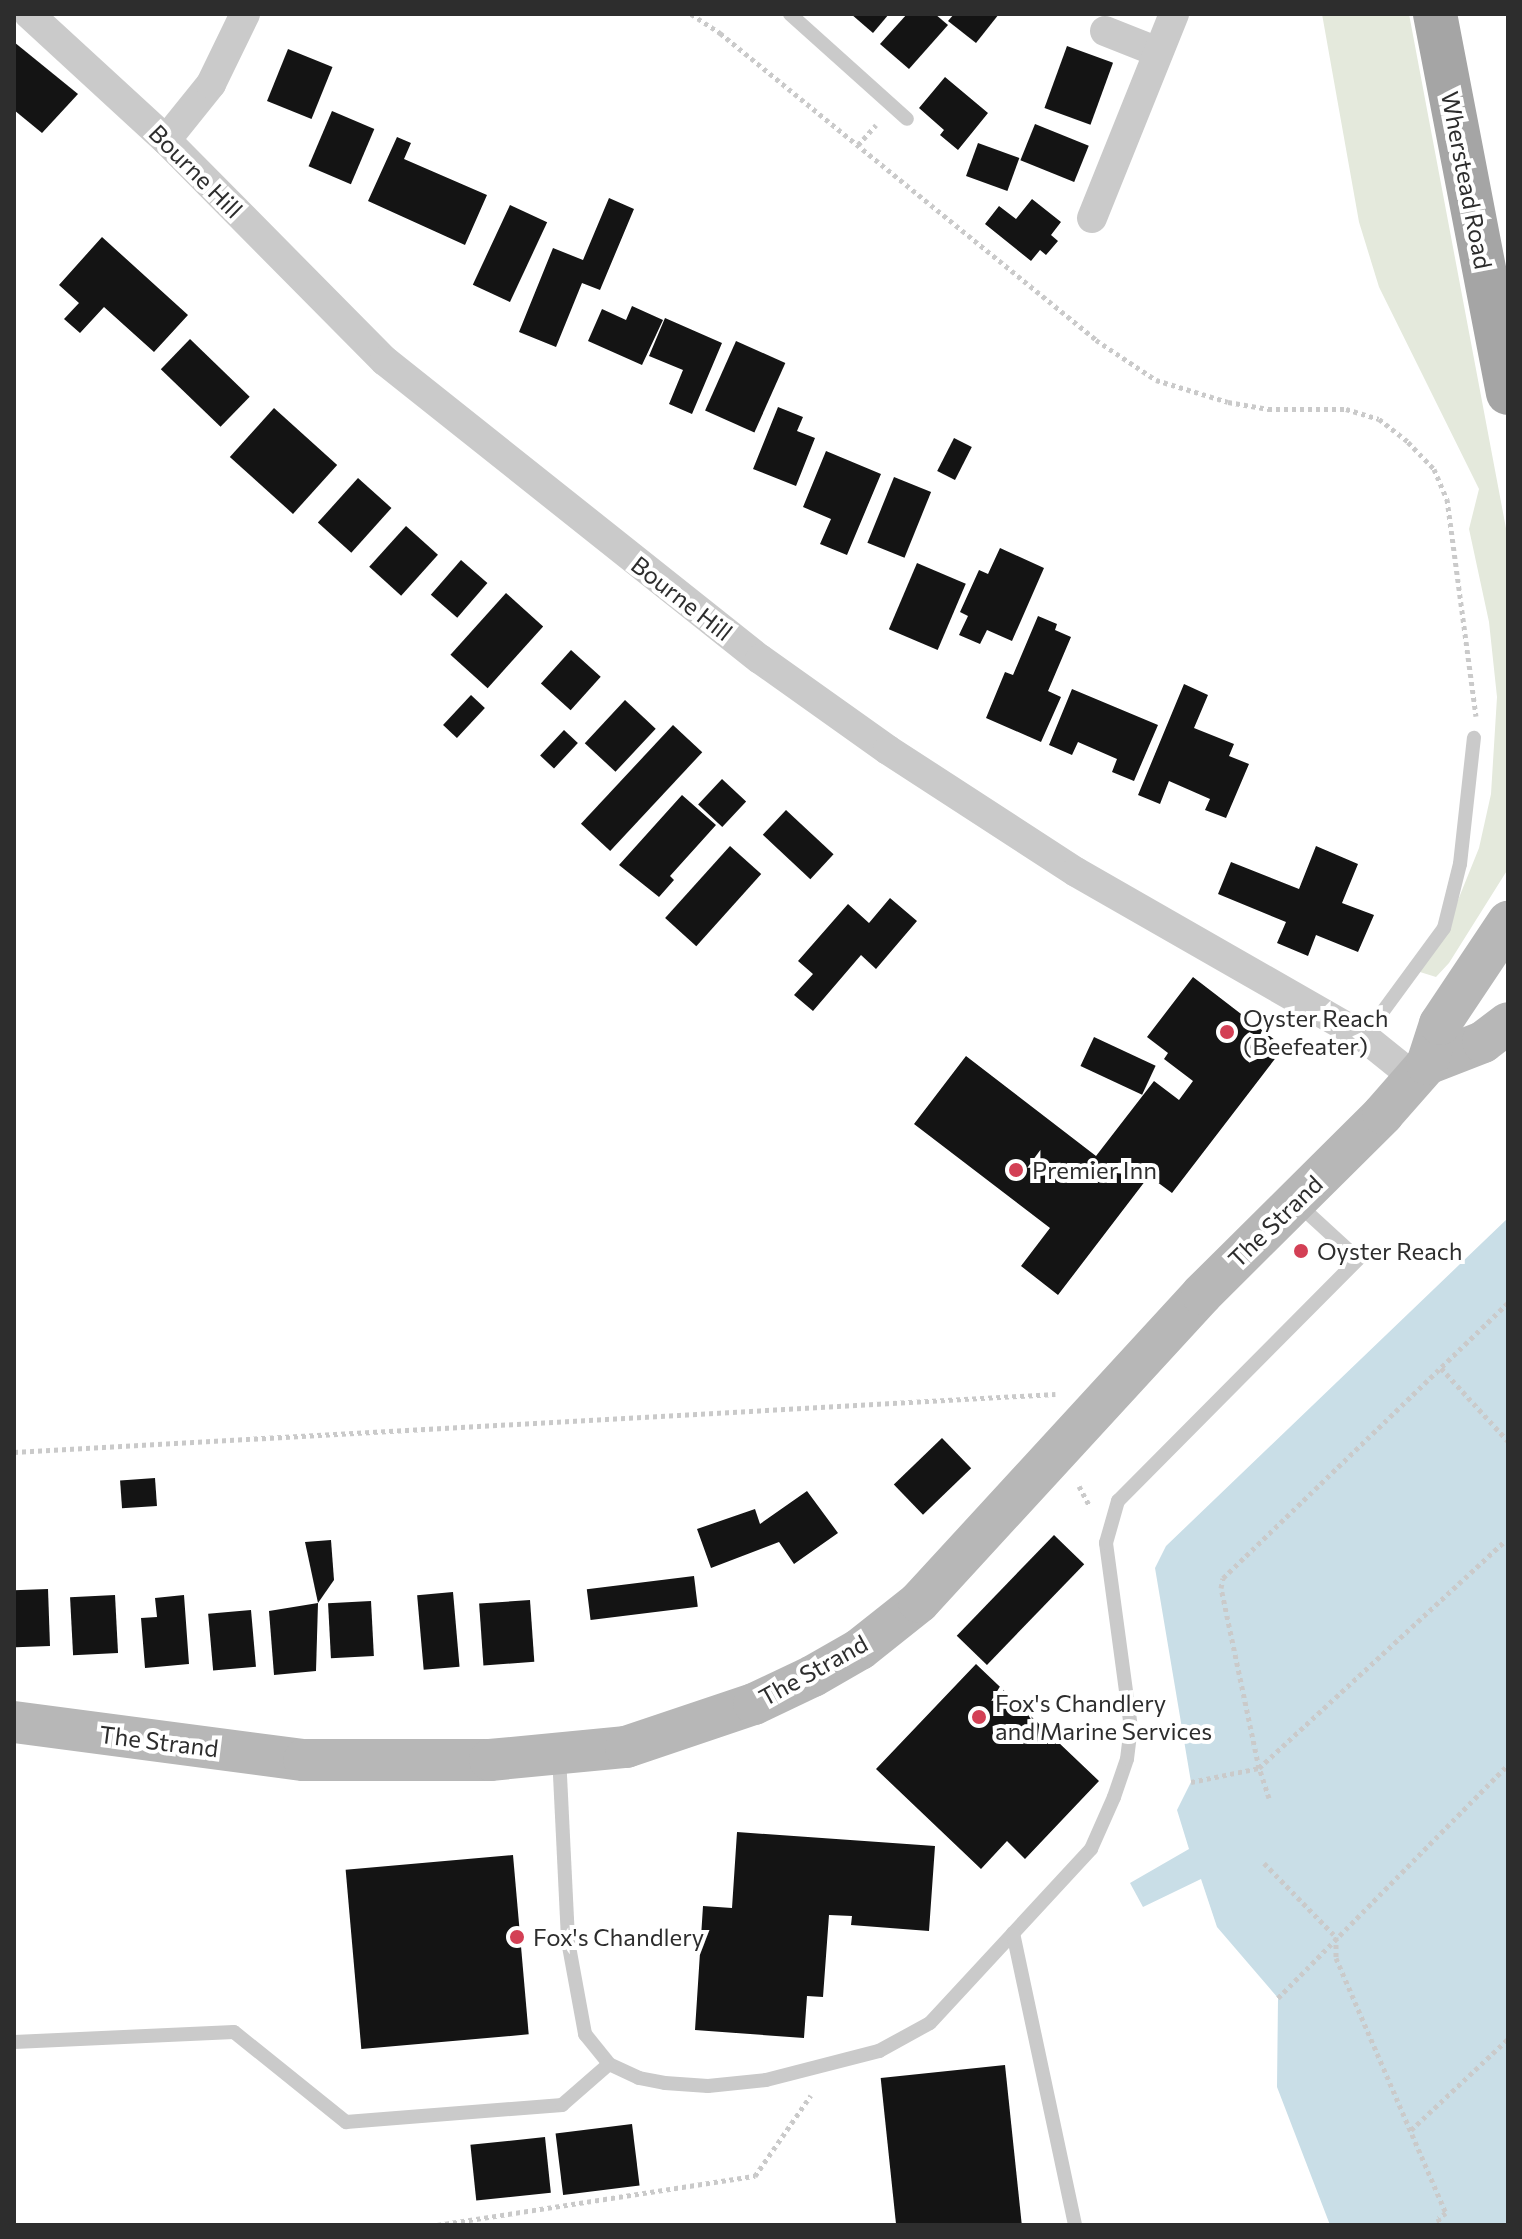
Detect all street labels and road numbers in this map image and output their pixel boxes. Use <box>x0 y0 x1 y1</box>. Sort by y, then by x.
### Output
street label: Wherstead Road <box>1436 89 1498 271</box>
street label: Bourne Hill <box>143 118 249 224</box>
street label: Bourne Hill <box>626 550 738 646</box>
street label: The Strand <box>1222 1169 1328 1273</box>
street label: The Strand <box>754 1628 872 1712</box>
street label: The Strand <box>98 1719 220 1763</box>

